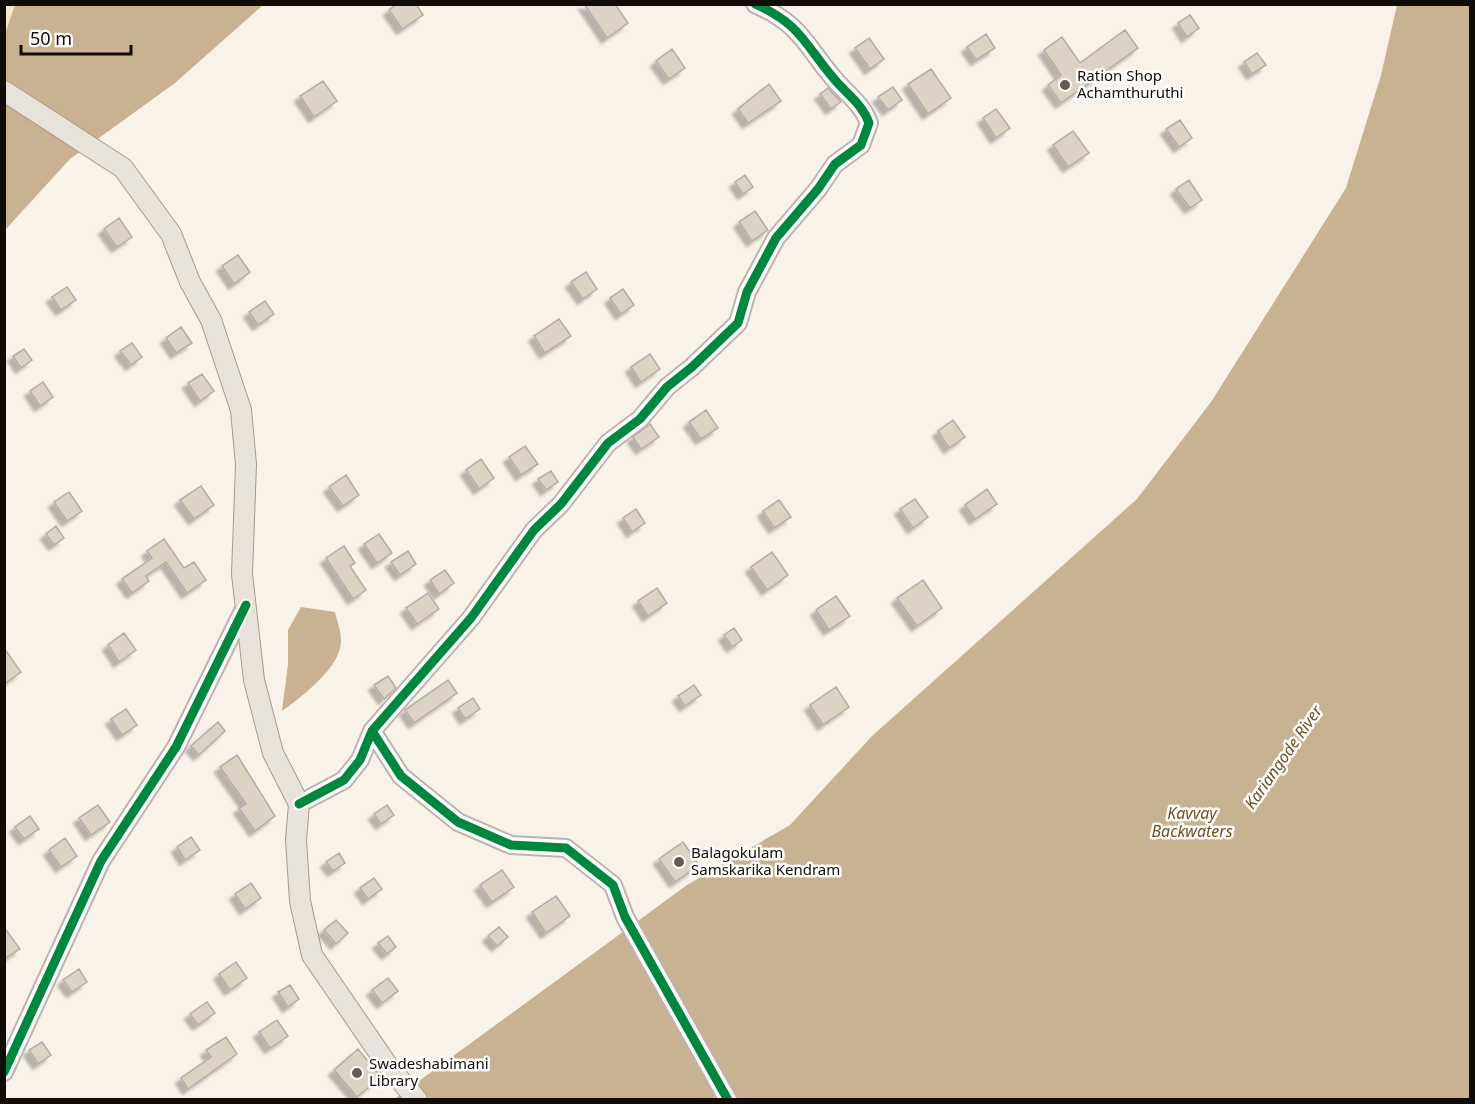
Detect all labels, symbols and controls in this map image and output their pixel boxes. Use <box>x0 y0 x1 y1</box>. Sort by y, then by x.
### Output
scale bar <box>21 18 130 56</box>
text: 50 m <box>30 26 72 50</box>
place label: Ration Shop Achamthuruthi <box>1077 65 1183 102</box>
marker: Ration Shop Achamthuruthi <box>1058 78 1072 92</box>
water label: Kariangode River <box>1239 700 1327 813</box>
water label: Kavvay Backwaters <box>1151 802 1233 842</box>
place label: Balagokulam Samskarika Kendram <box>691 842 840 879</box>
marker: Balagokulam Samskarika Kendram <box>672 855 686 869</box>
place label: Swadeshabimani Library <box>369 1053 489 1090</box>
marker: Swadeshabimani Library <box>350 1066 364 1080</box>

